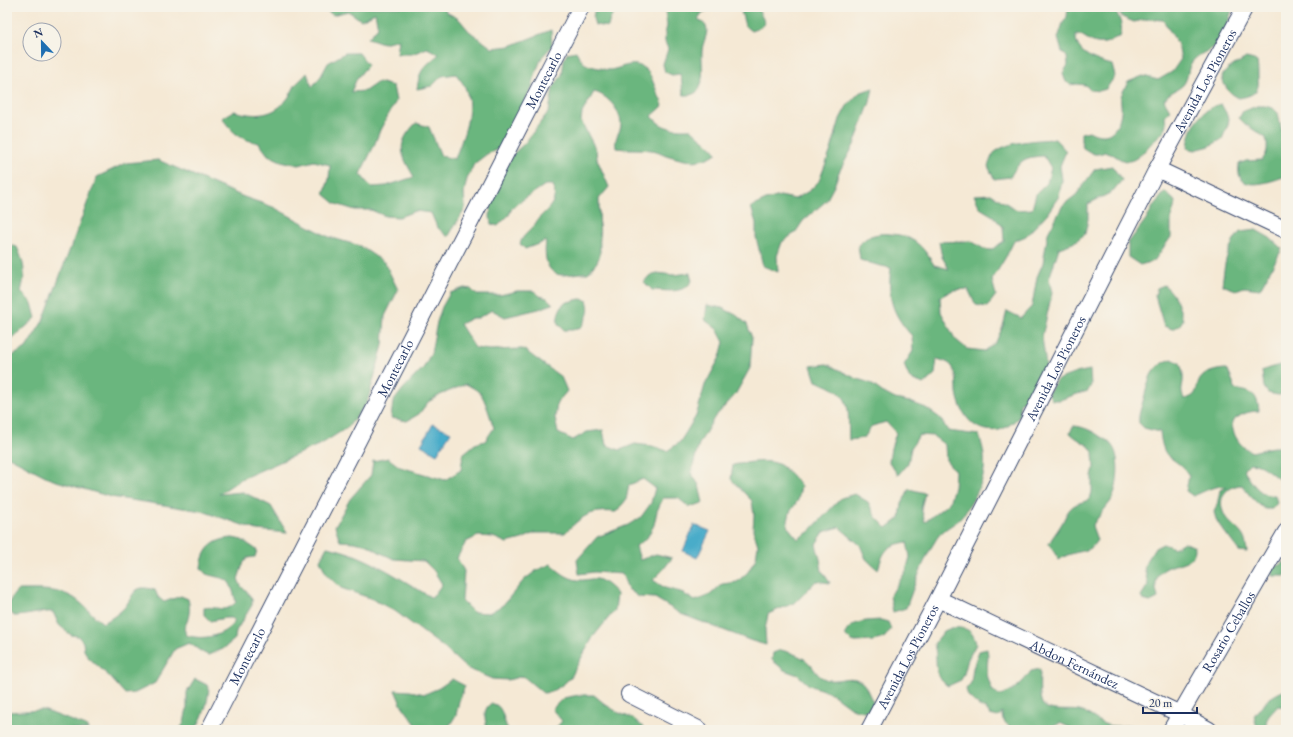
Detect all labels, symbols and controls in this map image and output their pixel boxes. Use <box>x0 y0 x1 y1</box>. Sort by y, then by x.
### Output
north arrow <box>22 22 62 62</box>
text: N <box>32 25 45 41</box>
street label: Avenida Los Pioneros <box>1169 25 1241 137</box>
street label: Montecarlo <box>521 48 566 112</box>
street label: Avenida Los Pioneros <box>1021 312 1090 425</box>
street label: Montecarlo <box>373 336 418 400</box>
street label: Rosario Ceballos <box>1198 587 1259 675</box>
street label: Avenida Los Pioneros <box>872 601 943 713</box>
street label: Montecarlo <box>225 624 269 688</box>
street label: Abdon Fernández <box>1026 635 1122 693</box>
scale bar <box>1143 689 1197 715</box>
text: 20 m <box>1149 695 1173 711</box>

